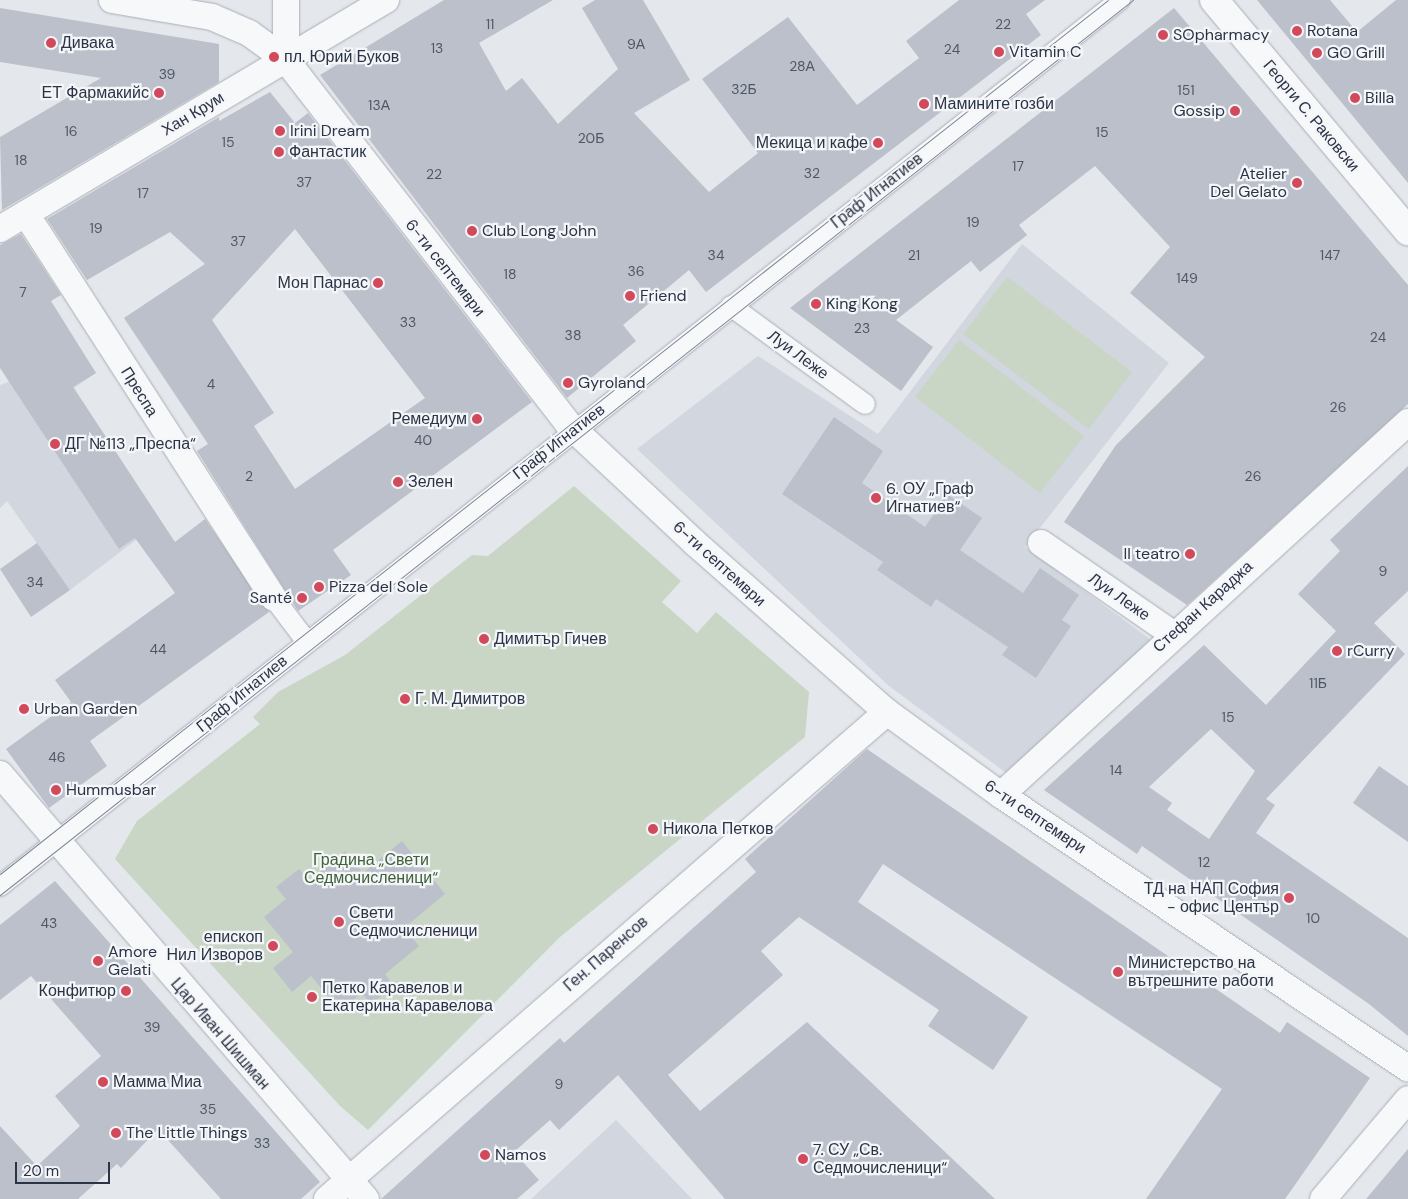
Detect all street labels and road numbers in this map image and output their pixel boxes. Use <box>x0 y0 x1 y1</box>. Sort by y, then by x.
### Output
street label: Георги С. Раковски <box>1259 56 1363 176</box>
street label: Хан Крум <box>158 88 228 140</box>
street label: Граф Игнатиев <box>827 149 927 233</box>
street label: 6-ти септември <box>401 216 489 320</box>
street label: Луи Леже <box>764 326 832 384</box>
street label: Преспа <box>116 364 162 420</box>
street label: Граф Игнатиев <box>509 400 609 484</box>
street label: 6-ти септември <box>669 517 769 611</box>
street label: Стефан Караджа <box>1149 557 1257 657</box>
street label: Луи Леже <box>1085 569 1153 625</box>
street label: Граф Игнатиев <box>193 651 291 737</box>
street label: 6-ти септември <box>981 776 1089 858</box>
street label: Ген. Паренсов <box>560 912 652 996</box>
street label: Цар Иван Шишман <box>166 974 274 1094</box>

